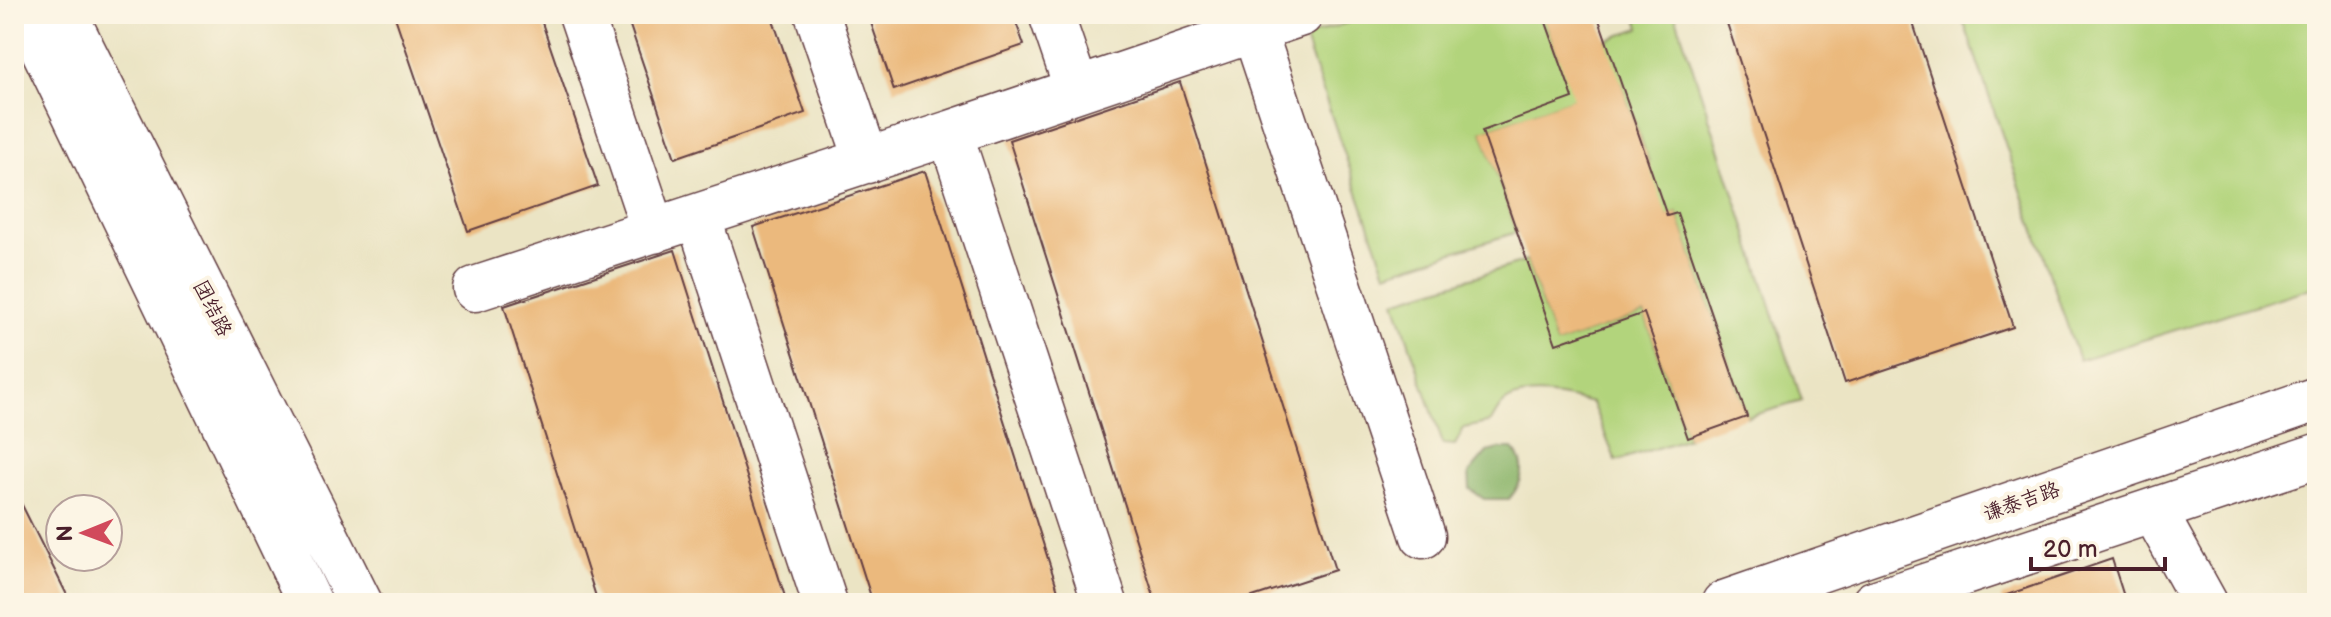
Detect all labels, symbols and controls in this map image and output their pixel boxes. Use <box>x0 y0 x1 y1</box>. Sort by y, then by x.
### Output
street label: 团结路 <box>188 276 237 342</box>
street label: 谦泰吉路 <box>1980 477 2064 526</box>
north arrow <box>44 493 124 573</box>
scale bar <box>2031 521 2165 571</box>
text: N <box>52 525 79 542</box>
text: 20 m <box>2043 535 2098 564</box>

